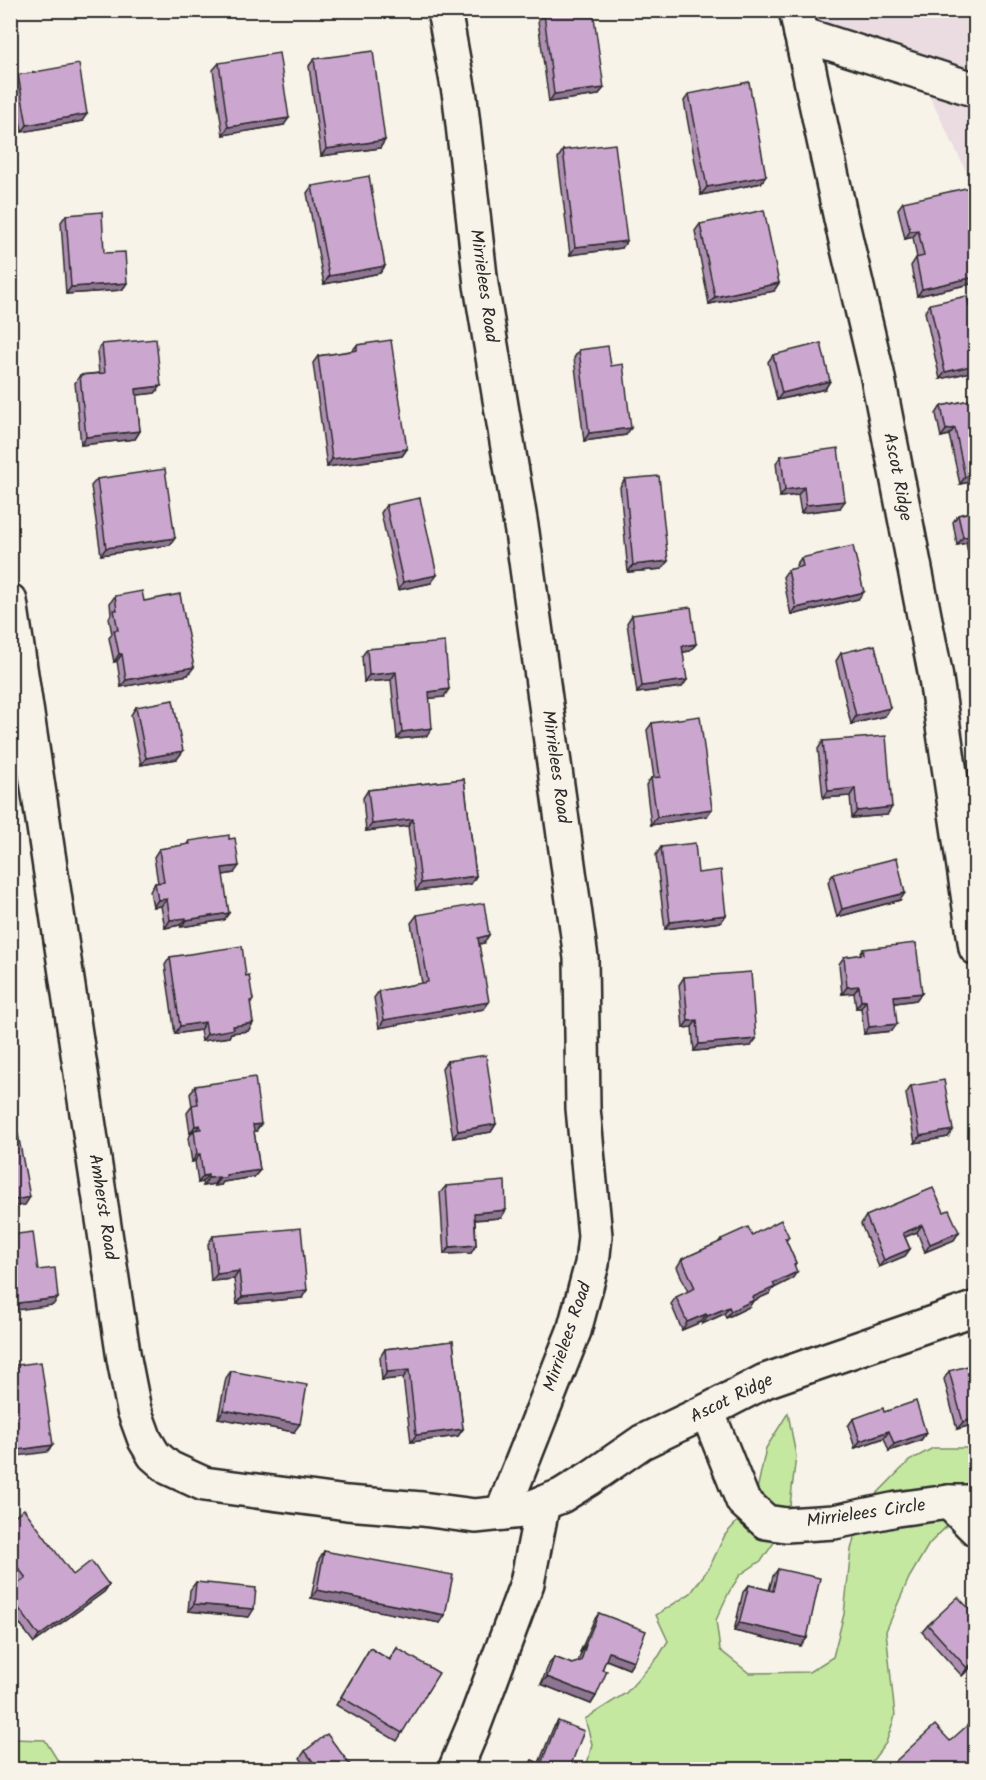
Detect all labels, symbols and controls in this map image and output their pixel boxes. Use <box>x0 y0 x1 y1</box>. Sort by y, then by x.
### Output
street label: Mirrielees Road <box>461 227 505 346</box>
street label: Ascot Ridge <box>874 430 920 524</box>
street label: Mirrielees Road <box>533 708 577 827</box>
street label: Amherst Road <box>79 1152 125 1263</box>
street label: Mirrielees Road <box>536 1277 601 1396</box>
street label: Ascot Ridge <box>685 1366 779 1432</box>
street label: Mirrielees Circle <box>805 1491 927 1537</box>

